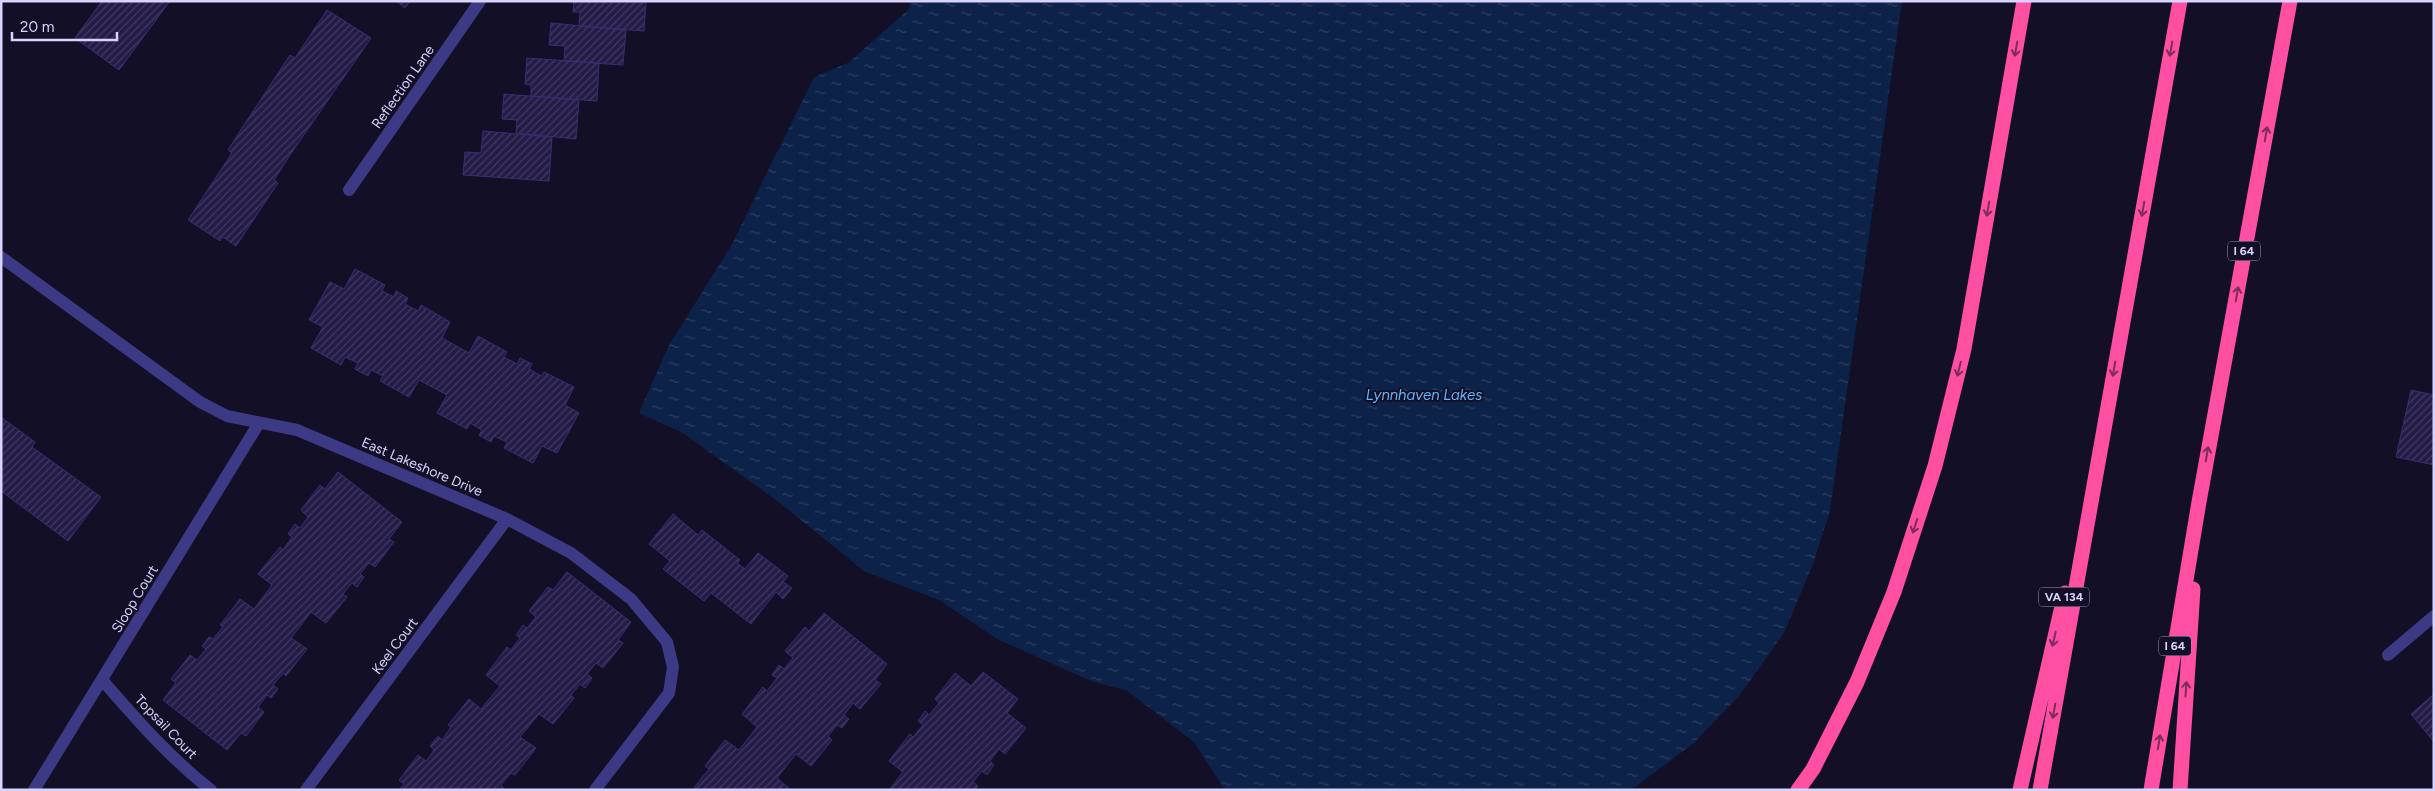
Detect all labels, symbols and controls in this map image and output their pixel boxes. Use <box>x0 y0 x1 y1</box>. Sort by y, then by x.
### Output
scale bar <box>12 10 118 42</box>
text: 20 m <box>20 18 54 36</box>
one-way arrow <box>2010 41 2020 57</box>
one-way arrow <box>2166 41 2176 57</box>
street label: Reflection Lane <box>368 42 438 132</box>
one-way arrow <box>2261 126 2271 142</box>
one-way arrow <box>1982 201 1992 217</box>
one-way arrow <box>2137 201 2147 217</box>
road number: I 64 <box>2228 242 2260 260</box>
one-way arrow <box>2232 286 2242 302</box>
one-way arrow <box>1953 361 1963 377</box>
one-way arrow <box>2109 361 2119 377</box>
water label: Lynnhaven Lakes <box>1366 386 1482 404</box>
street label: East Lakeshore Drive <box>359 434 486 500</box>
one-way arrow <box>2203 446 2213 462</box>
one-way arrow <box>1910 517 1920 533</box>
street label: Sloop Court <box>108 562 162 636</box>
road number: VA 134 <box>2039 588 2089 606</box>
street label: Keel Court <box>368 614 422 678</box>
one-way arrow <box>2049 631 2058 647</box>
road number: I 64 <box>2159 636 2191 656</box>
one-way arrow <box>2182 681 2191 697</box>
street label: Topsail Court <box>131 691 201 763</box>
one-way arrow <box>2048 702 2058 718</box>
one-way arrow <box>2154 734 2164 750</box>

